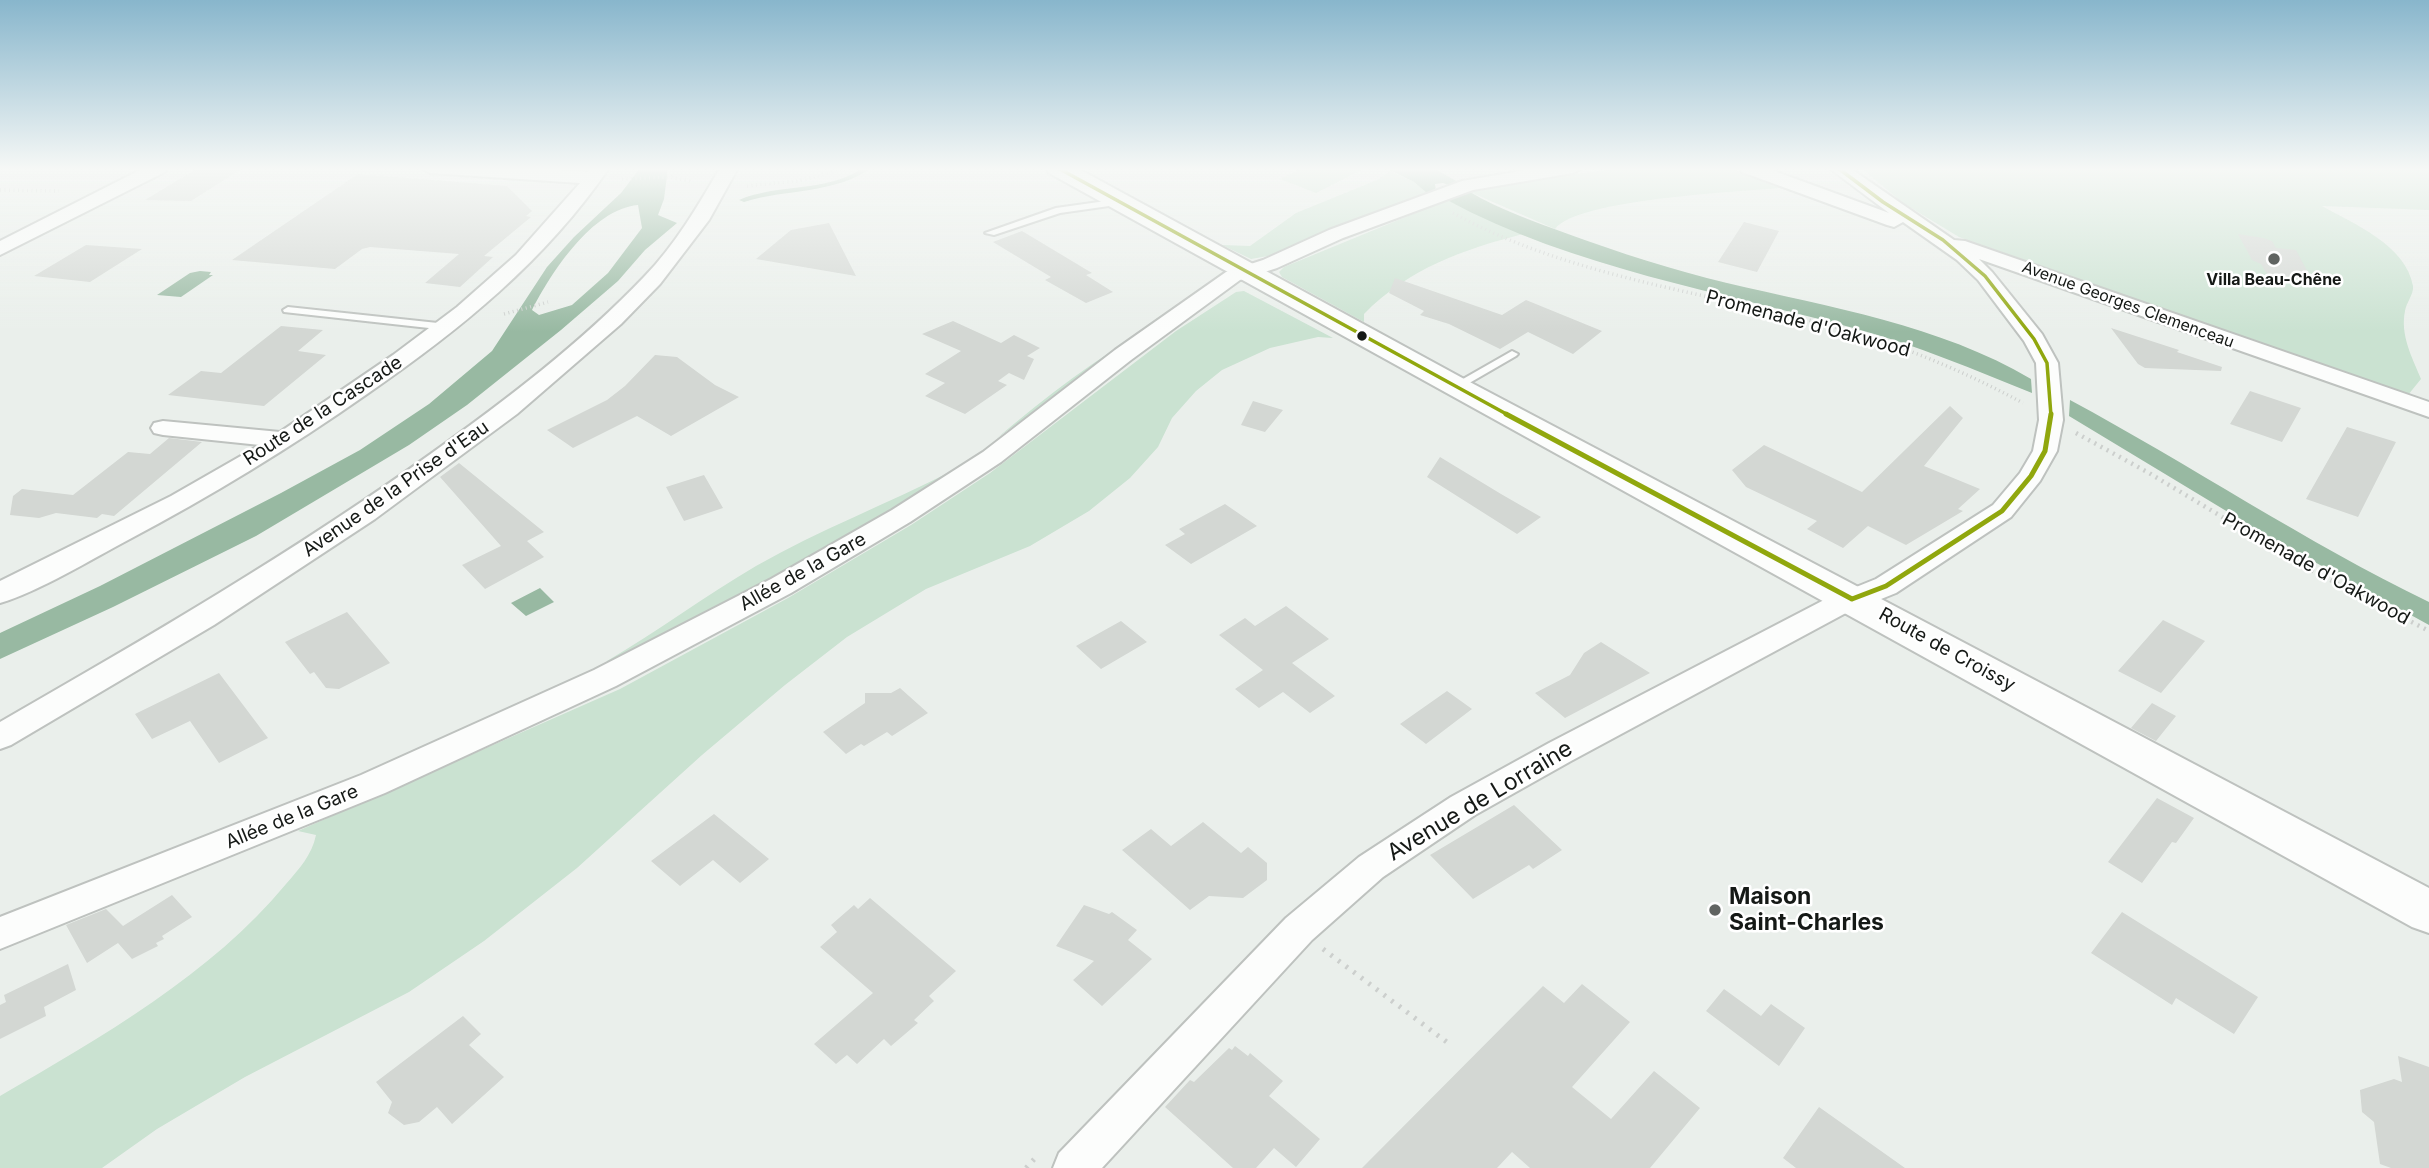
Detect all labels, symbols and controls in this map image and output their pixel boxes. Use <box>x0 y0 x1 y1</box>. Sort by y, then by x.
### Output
marker: Villa Beau-Chêne <box>2266 251 2282 267</box>
street label: Avenue Georges Clemenceau <box>2019 258 2237 352</box>
place label: Villa Beau-Chêne <box>2206 270 2342 290</box>
street label: Promenade d'Oakwood <box>1703 286 1913 362</box>
unlabelled marker <box>1355 329 1369 343</box>
street label: Route de la Cascade <box>239 351 407 471</box>
street label: Avenue de la Prise d'Eau <box>299 416 493 562</box>
street label: Promenade d'Oakwood <box>2218 508 2414 630</box>
street label: Allée de la Gare <box>736 528 870 616</box>
street label: Route de Croissy <box>1875 603 2019 697</box>
street label: Avenue de Lorraine <box>1382 735 1578 867</box>
street label: Allée de la Gare <box>222 780 362 854</box>
place label: Maison Saint-Charles <box>1729 883 1884 937</box>
marker: Maison Saint-Charles <box>1707 902 1723 918</box>

